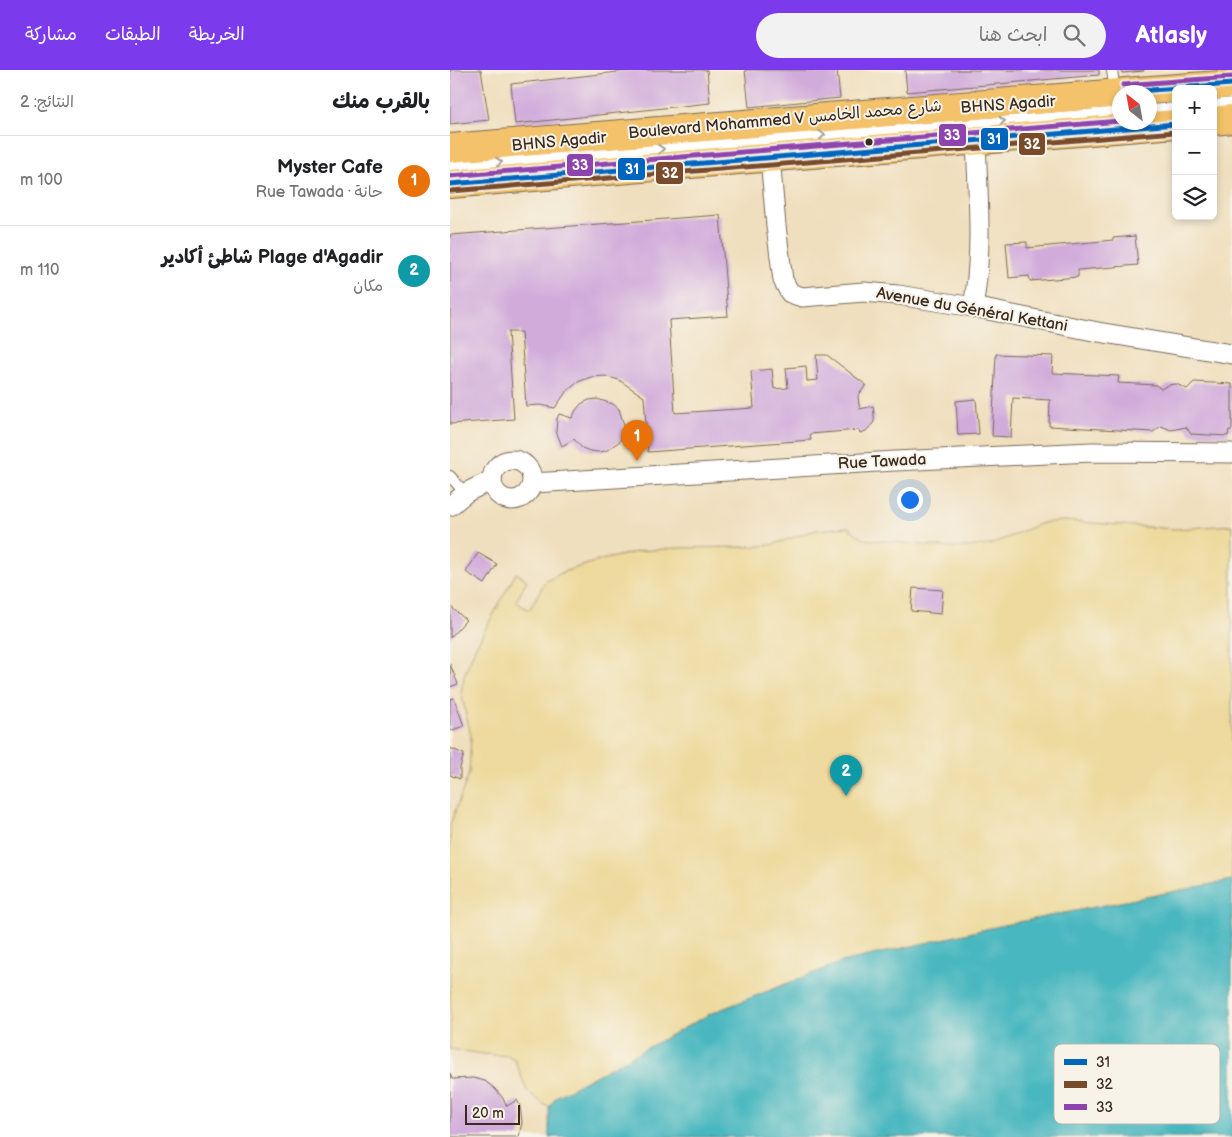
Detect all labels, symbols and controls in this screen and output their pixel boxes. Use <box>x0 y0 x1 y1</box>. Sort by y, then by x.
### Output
search box <box>756 13 1106 58</box>
icon: search <box>1060 21 1088 49</box>
text: Atlasly <box>1136 21 1207 50</box>
text: مشاركة <box>25 24 77 45</box>
text: الطبقات <box>105 24 161 45</box>
text: الخريطة <box>189 24 245 45</box>
text: ابحث هنا <box>979 24 1048 47</box>
north arrow <box>1112 85 1157 130</box>
map controls <box>1172 85 1217 220</box>
button: + <box>1172 85 1217 130</box>
text: بالقرب منك <box>332 89 430 114</box>
street label: BHNS Agadir <box>960 92 1056 118</box>
text: النتائج: 2 <box>20 93 74 112</box>
street label: Boulevard Mohammed V شارع محمد الخامس <box>628 97 943 144</box>
one-way arrow <box>998 115 1006 126</box>
line badge: 33 <box>938 123 967 147</box>
text: 33 <box>944 127 960 144</box>
line badge: 31 <box>980 127 1009 151</box>
street label: BHNS Agadir <box>511 128 607 156</box>
one-way arrow <box>819 130 827 141</box>
button: − <box>1172 130 1217 175</box>
text: 31 <box>987 131 1001 148</box>
line badge: 32 <box>1018 132 1046 156</box>
text: 32 <box>1024 136 1041 153</box>
unlabelled marker <box>864 137 874 147</box>
one-way arrow <box>657 143 665 154</box>
line badge: 33 <box>566 153 594 177</box>
text: Myster Cafe <box>277 156 383 179</box>
one-way arrow <box>495 157 503 168</box>
text: 33 <box>572 157 588 174</box>
line badge: 31 <box>617 157 646 181</box>
text: 31 <box>625 161 639 178</box>
line badge: 32 <box>655 161 684 185</box>
text: 32 <box>662 165 679 182</box>
text: 100 m <box>20 171 63 190</box>
text: 1 <box>411 171 417 190</box>
button: layers <box>1172 175 1217 220</box>
text: حانة · Rue Tawada <box>256 183 383 202</box>
text: Plage d'Agadir شاطئ أكادير <box>162 246 383 269</box>
text: 110 m <box>20 261 59 280</box>
text: 2 <box>409 261 419 280</box>
text: مكان <box>353 277 383 296</box>
street label: Avenue du Général Kettani <box>875 284 1069 336</box>
pin: 1 <box>621 420 653 461</box>
street label: Rue Tawada <box>837 450 927 474</box>
your location <box>897 487 923 513</box>
pin: 2 <box>830 755 862 796</box>
legend <box>1054 1044 1220 1124</box>
text: 31 <box>1096 1054 1110 1071</box>
text: 32 <box>1096 1076 1114 1093</box>
text: 33 <box>1096 1099 1113 1116</box>
scale bar <box>465 1102 520 1125</box>
text: 20 m <box>472 1105 504 1122</box>

